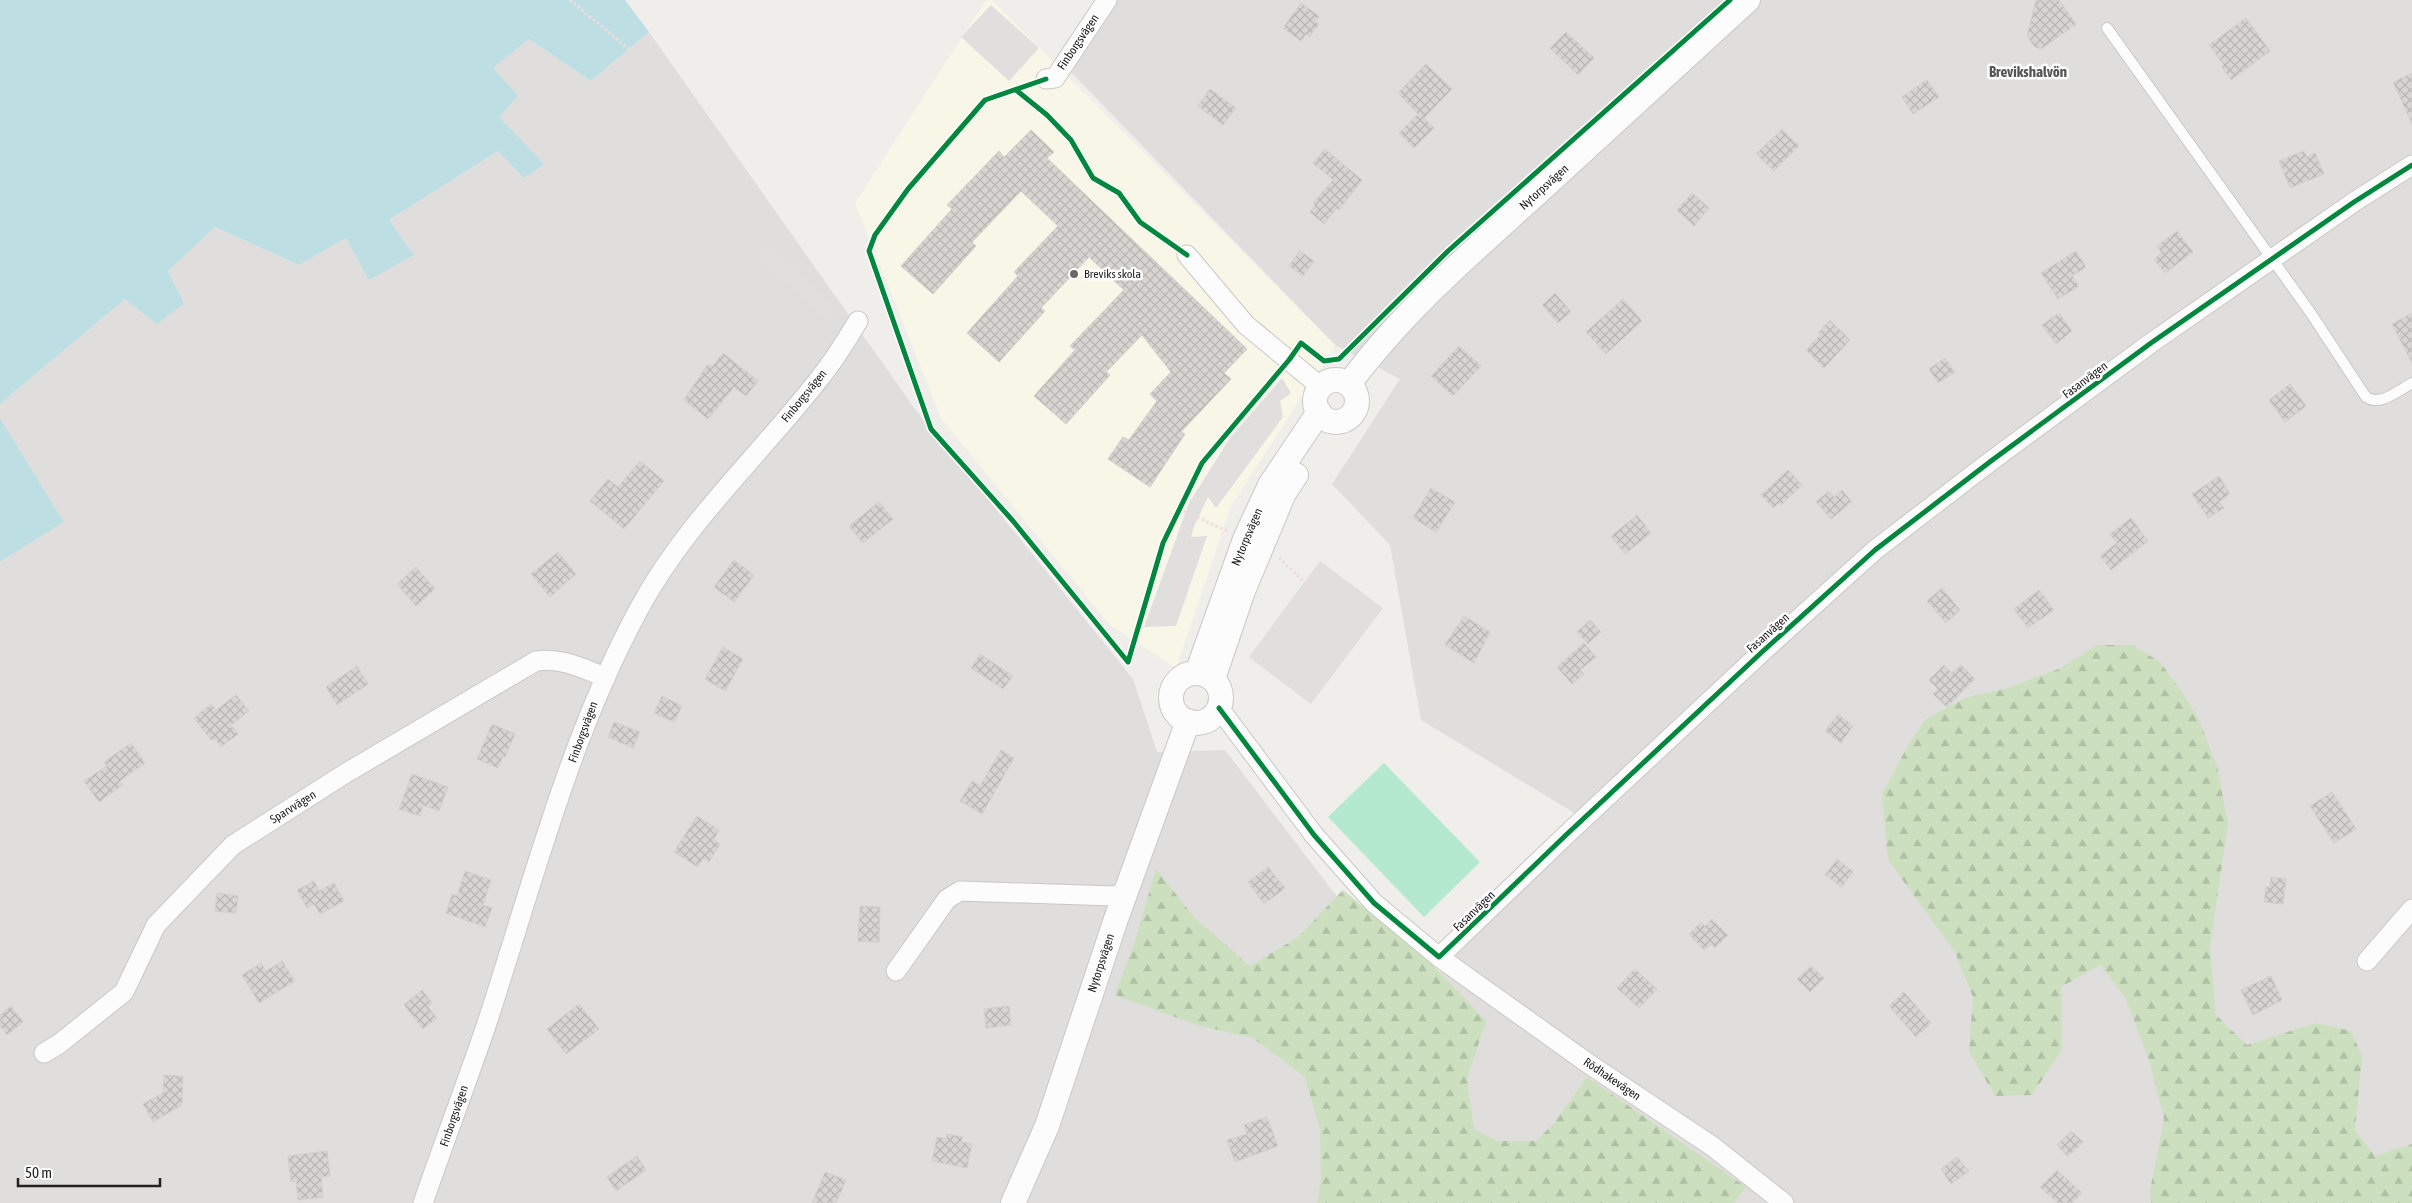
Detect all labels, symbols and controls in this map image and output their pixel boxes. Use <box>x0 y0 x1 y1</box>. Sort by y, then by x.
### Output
street label: Finborgsvägen <box>1054 12 1102 72</box>
district label: Brevikshalvön <box>1989 63 2067 80</box>
street label: Nytorpsvägen <box>1517 161 1571 213</box>
place label: Breviks skola <box>1084 267 1141 281</box>
marker: Breviks skola <box>1068 268 1080 280</box>
street label: Fasanvägen <box>2060 359 2110 401</box>
street label: Finborgsvägen <box>778 367 830 425</box>
street label: Nytorpsvägen <box>1229 506 1265 568</box>
street label: Fasanvägen <box>1744 610 1792 656</box>
street label: Finborgsvägen <box>565 700 601 764</box>
street label: Sparvvägen <box>267 787 319 827</box>
street label: Fasanvägen <box>1450 888 1498 934</box>
street label: Nytorpsvägen <box>1085 932 1117 994</box>
street label: Rödhakevägen <box>1581 1055 1643 1103</box>
street label: Finborgsvägen <box>437 1084 471 1148</box>
scale bar <box>18 1156 160 1188</box>
text: 50 m <box>25 1164 52 1181</box>

